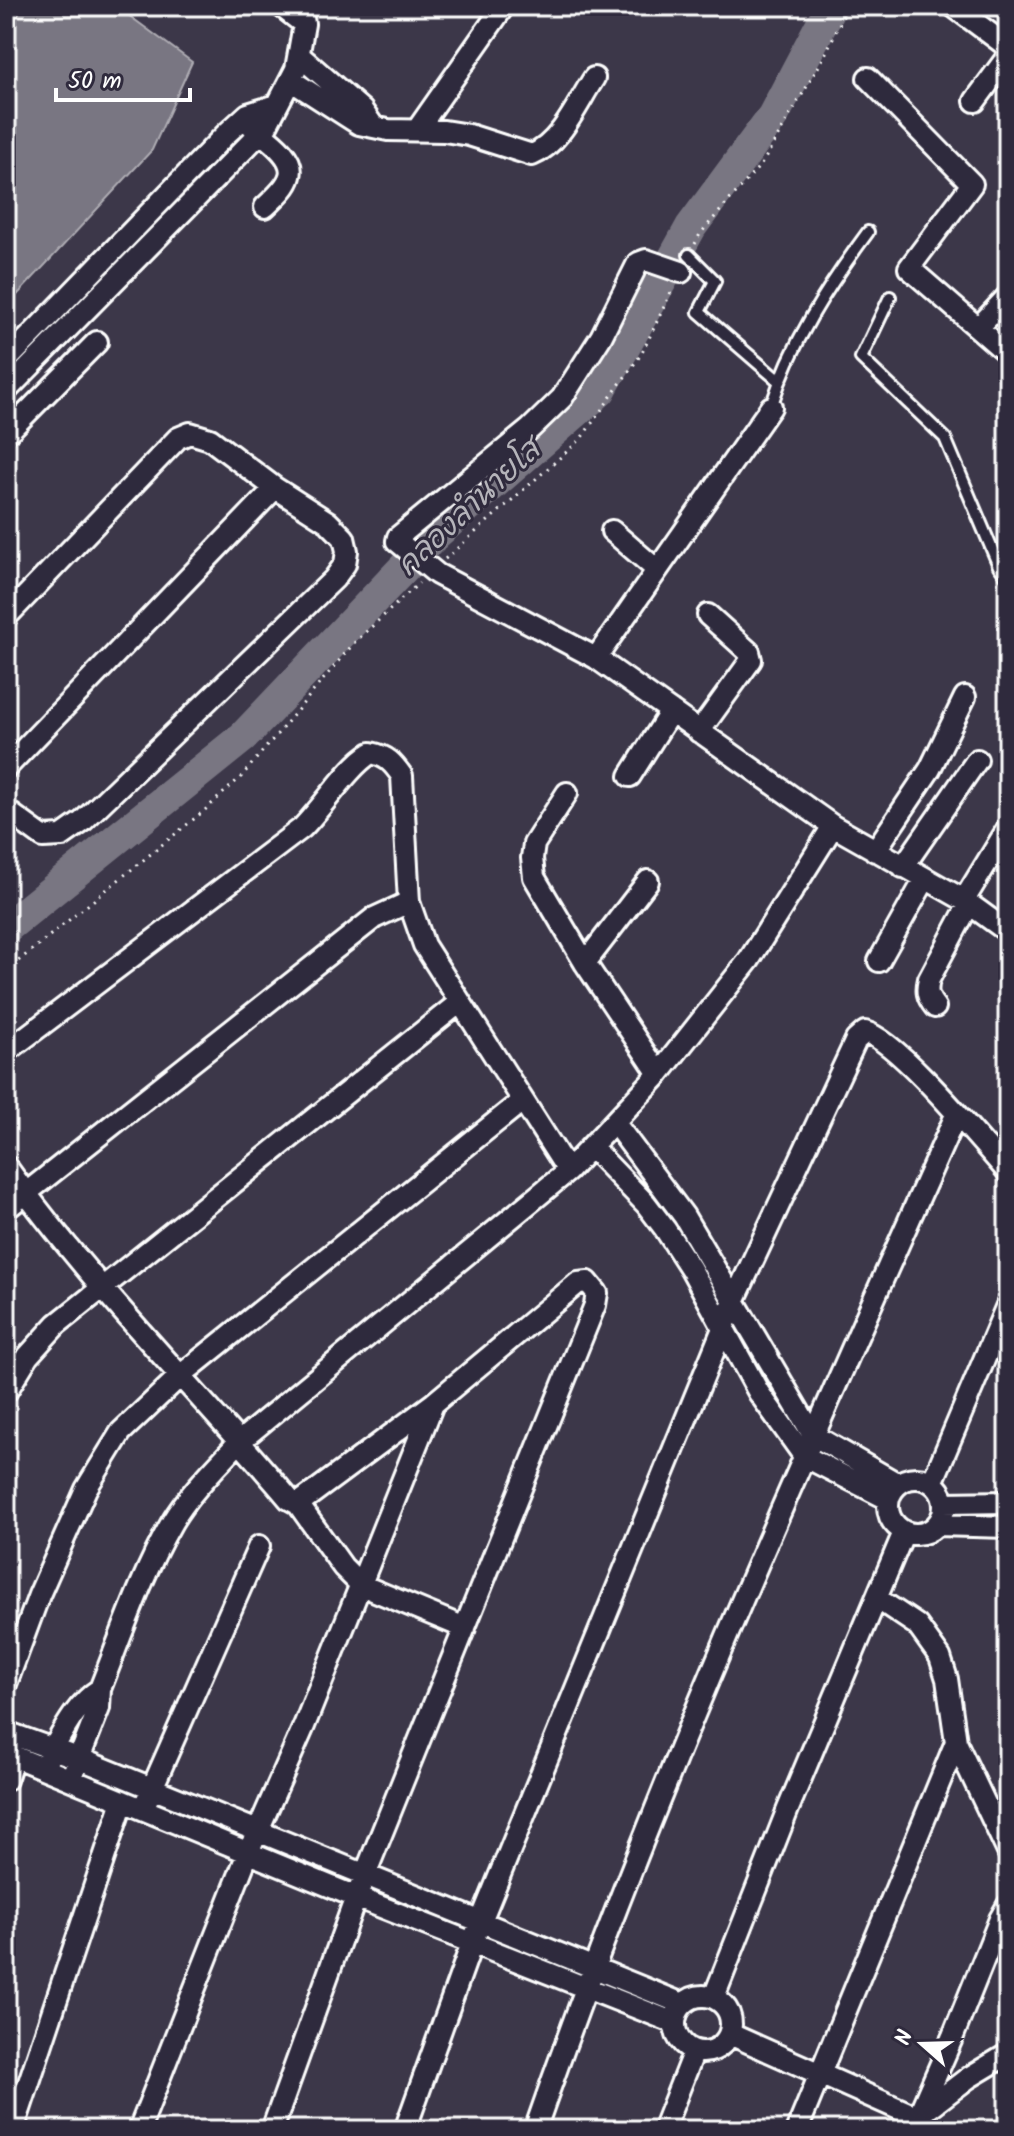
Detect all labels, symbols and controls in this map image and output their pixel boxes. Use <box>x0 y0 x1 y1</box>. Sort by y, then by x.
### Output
scale bar <box>56 52 190 102</box>
text: 50 m <box>68 62 122 101</box>
water label: คลองลำนายโส <box>386 425 557 589</box>
north arrow <box>882 2004 962 2084</box>
text: N <box>887 2025 924 2051</box>

